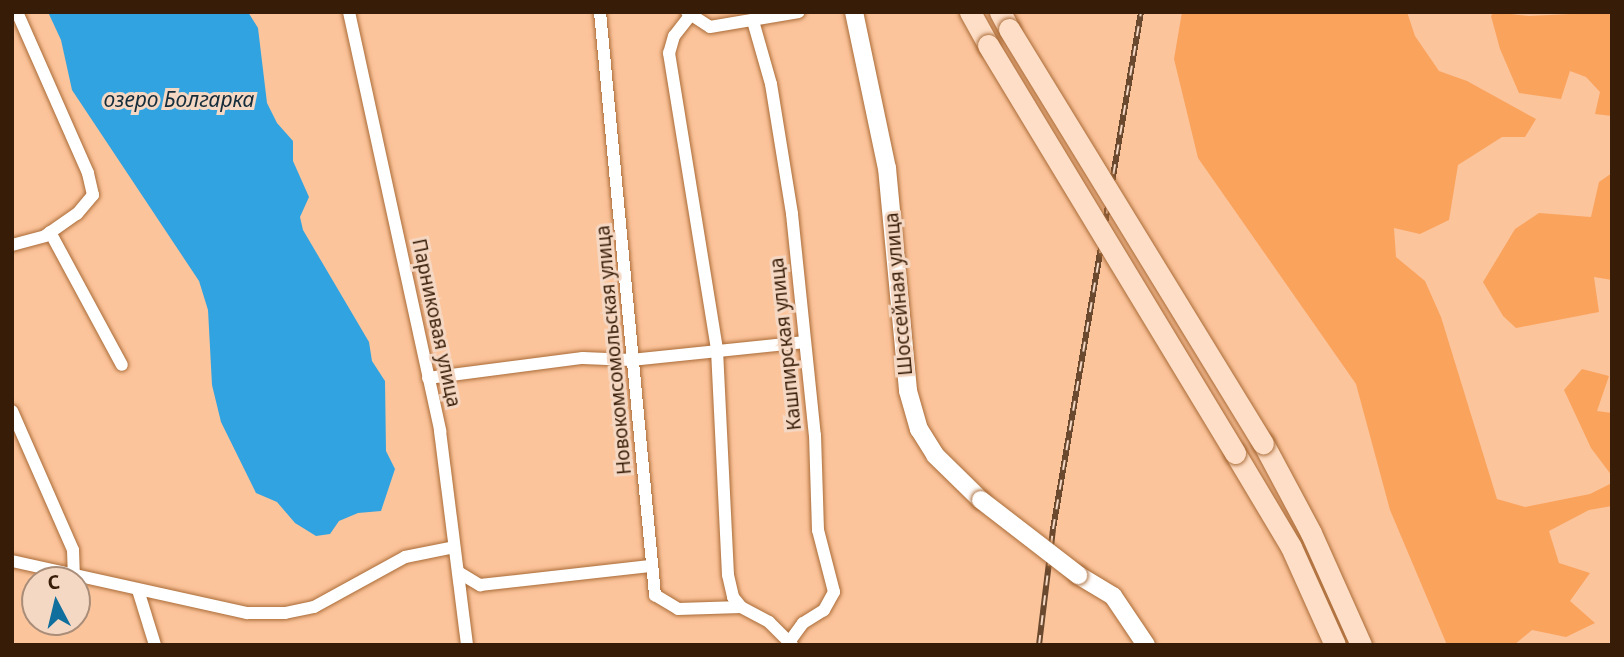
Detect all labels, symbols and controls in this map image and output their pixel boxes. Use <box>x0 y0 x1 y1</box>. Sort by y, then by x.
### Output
water label: озеро Болгарка <box>103 86 255 112</box>
street label: Шоссейная улица <box>881 212 917 376</box>
street label: Новокомсомольская улица <box>592 224 636 476</box>
street label: Парниковая улица <box>407 237 465 409</box>
street label: Кашпирская улица <box>766 257 806 431</box>
north arrow <box>21 566 91 636</box>
text: С <box>46 568 61 596</box>

